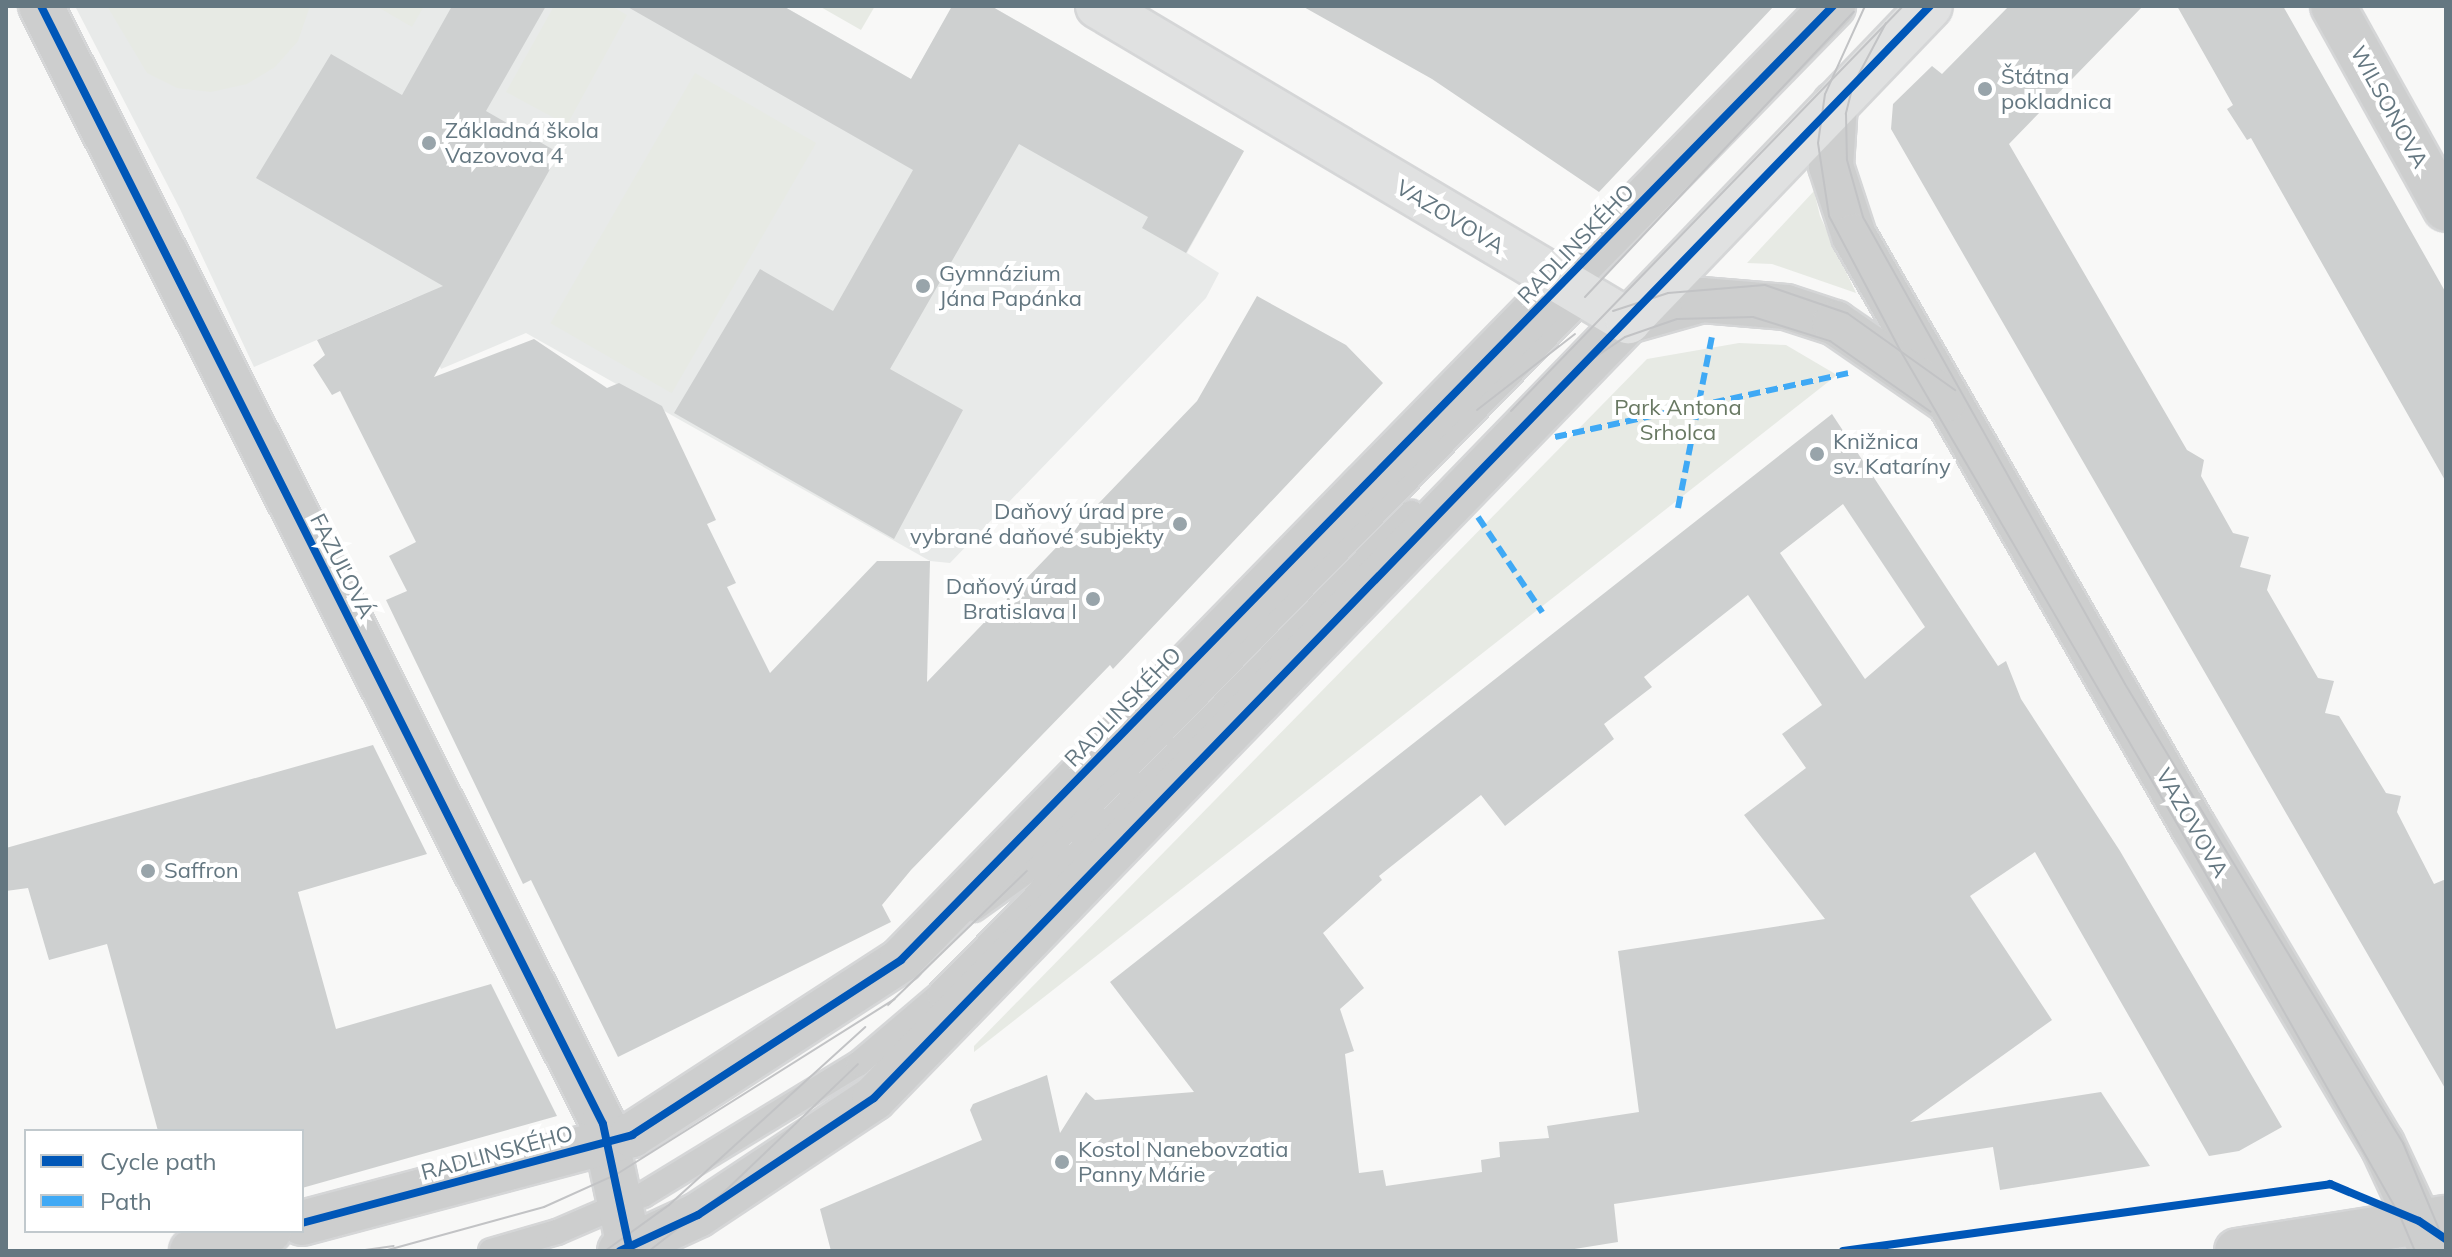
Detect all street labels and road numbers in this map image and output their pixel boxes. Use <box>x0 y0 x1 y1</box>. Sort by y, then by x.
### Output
street label: WILSONOVA <box>2345 41 2433 173</box>
street label: VAZOVOVA <box>1391 174 1509 260</box>
street label: RADLINSKÉHO <box>1512 179 1640 309</box>
street label: FAZUĽOVÁ <box>304 509 380 623</box>
street label: RADLINSKÉHO <box>1059 642 1187 772</box>
street label: VAZOVOVA <box>2150 764 2234 882</box>
street label: RADLINSKÉHO <box>418 1120 576 1186</box>

